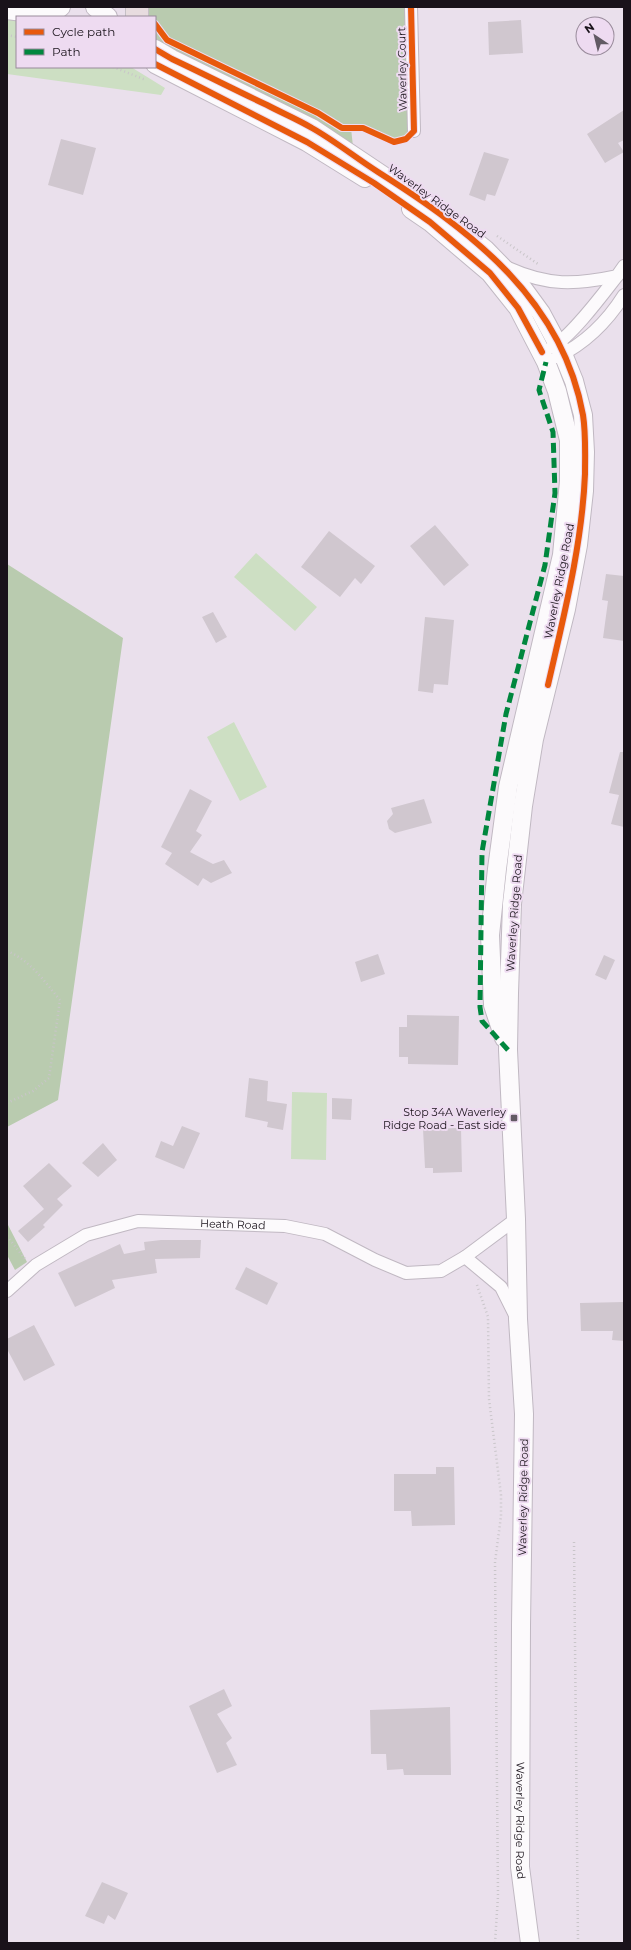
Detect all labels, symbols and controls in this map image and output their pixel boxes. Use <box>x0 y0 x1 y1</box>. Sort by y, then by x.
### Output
legend <box>16 16 156 68</box>
north arrow <box>575 16 615 56</box>
text: N <box>582 20 597 36</box>
text: Cycle path <box>52 24 115 39</box>
street label: Waverley Court <box>394 26 410 111</box>
text: Path <box>52 44 81 59</box>
street label: Waverley Ridge Road <box>385 161 489 241</box>
street label: Waverley Ridge Road <box>541 522 577 640</box>
street label: Waverley Ridge Road <box>503 854 525 972</box>
place label: Stop 34A Waverley Ridge Road - East side <box>383 1105 506 1132</box>
marker: Stop 34A Waverley Ridge Road - East side <box>509 1113 519 1123</box>
street label: Heath Road <box>200 1216 266 1232</box>
street label: Waverley Ridge Road <box>515 1438 531 1556</box>
street label: Waverley Ridge Road <box>513 1762 529 1880</box>

